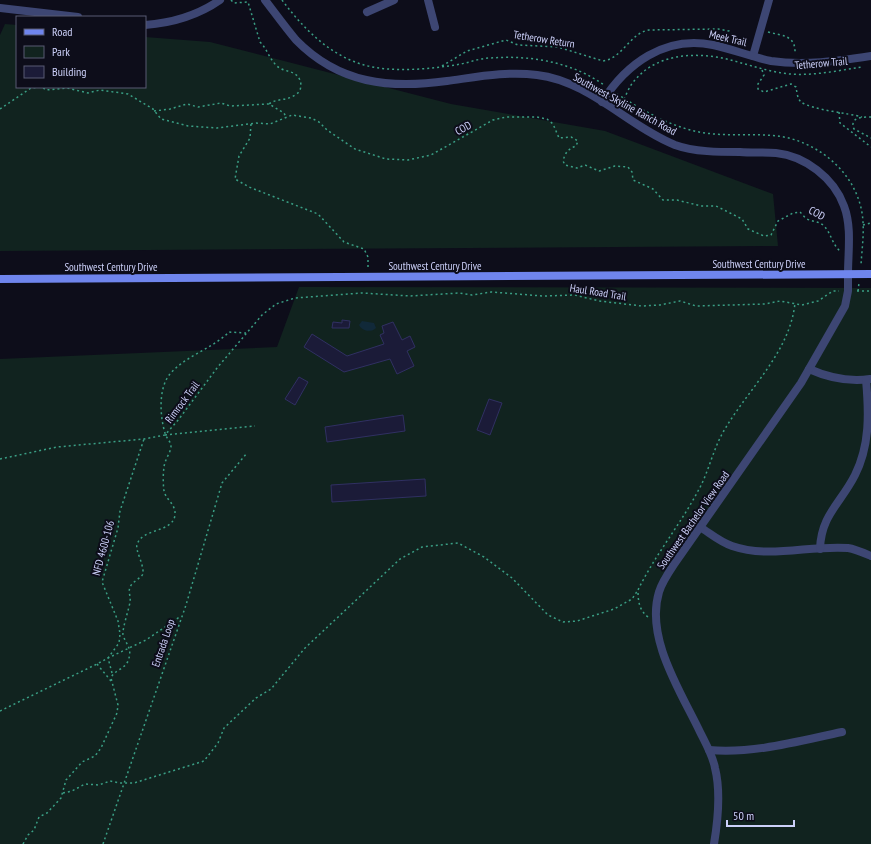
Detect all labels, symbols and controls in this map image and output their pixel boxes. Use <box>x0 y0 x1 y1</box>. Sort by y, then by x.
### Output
legend <box>16 16 146 88</box>
text: Road <box>52 24 72 39</box>
street label: Tetherow Return <box>512 27 576 51</box>
street label: Meek Trail <box>708 27 749 49</box>
text: Park <box>52 44 70 59</box>
street label: Tetherow Trail <box>794 54 848 72</box>
text: Building <box>52 64 87 79</box>
street label: Southwest Skyline Ranch Road <box>571 70 679 138</box>
street label: COD <box>452 118 474 138</box>
street label: COD <box>806 203 828 223</box>
street label: Southwest Century Drive <box>712 257 806 271</box>
street label: Southwest Century Drive <box>388 259 482 273</box>
street label: Southwest Century Drive <box>64 260 158 274</box>
street label: Haul Road Trail <box>569 281 628 303</box>
street label: Rimrock Trail <box>162 378 203 426</box>
street label: Southwest Bachelor View Road <box>654 468 732 572</box>
street label: NFD 4600-106 <box>89 519 117 577</box>
street label: Entrada Loop <box>148 617 178 669</box>
scale bar <box>727 802 794 828</box>
text: 50 m <box>733 808 754 823</box>

